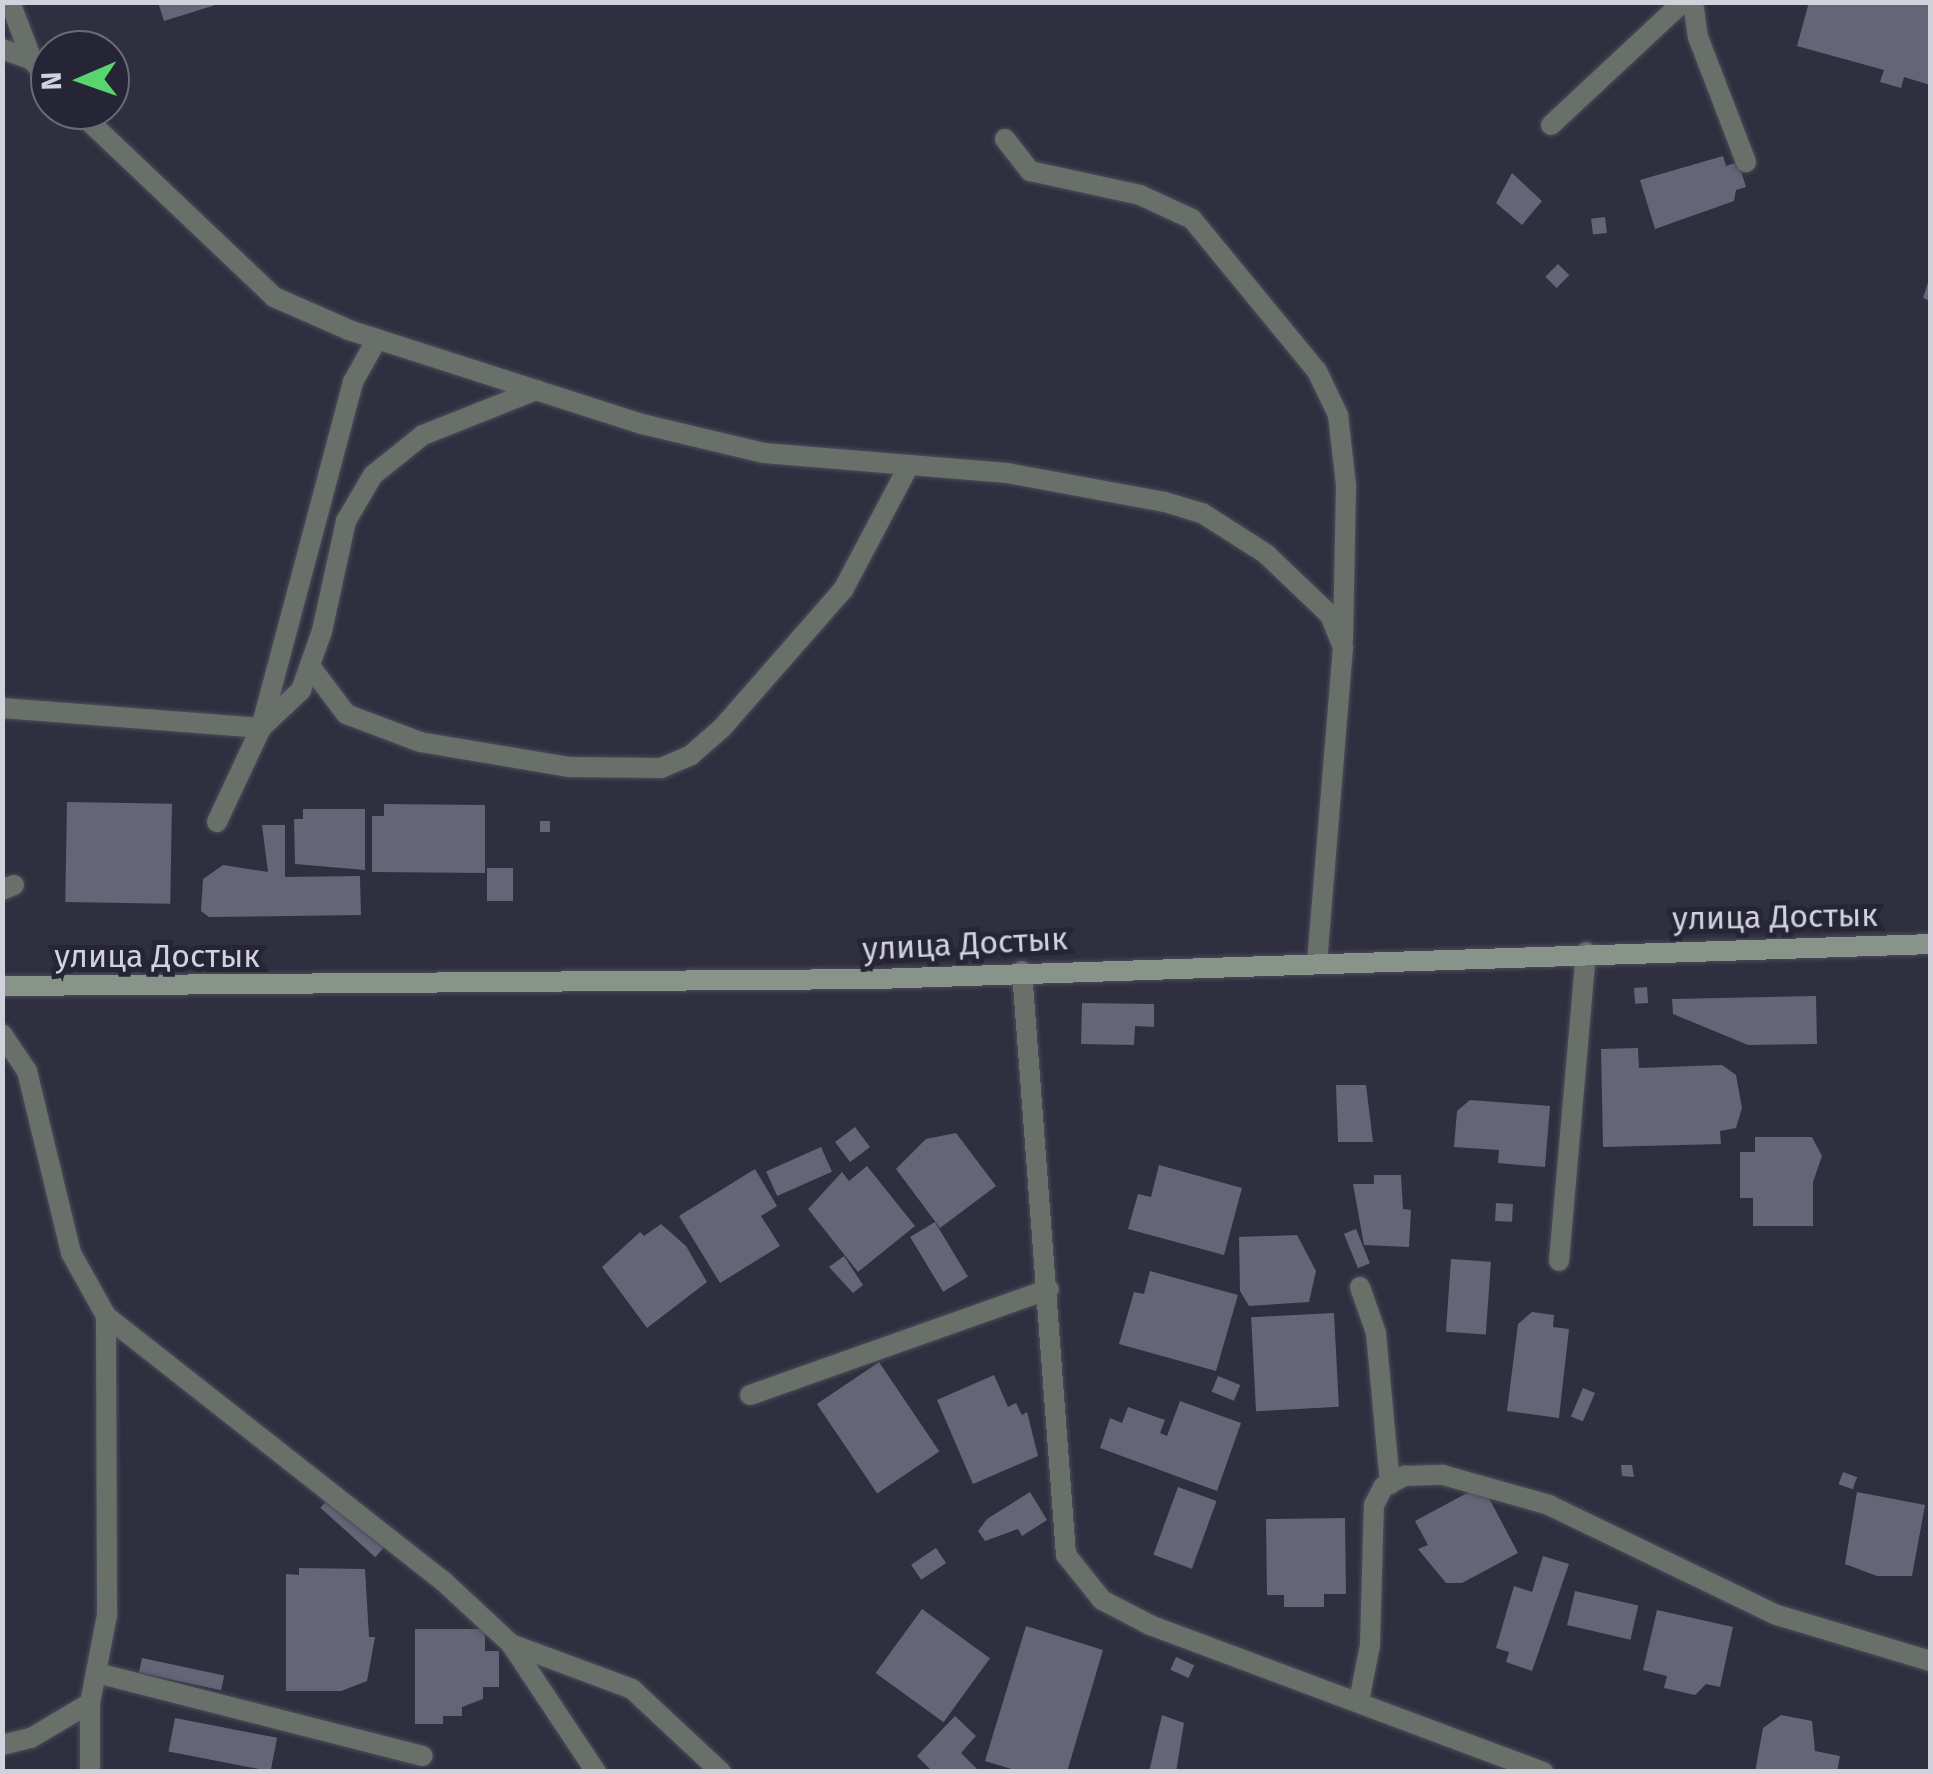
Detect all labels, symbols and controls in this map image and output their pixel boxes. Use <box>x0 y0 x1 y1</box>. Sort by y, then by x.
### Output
north arrow <box>30 30 130 130</box>
text: N <box>35 71 68 91</box>
street label: улица Достык <box>1672 896 1878 938</box>
street label: улица Достык <box>861 919 1069 969</box>
street label: улица Достык <box>54 937 260 975</box>

